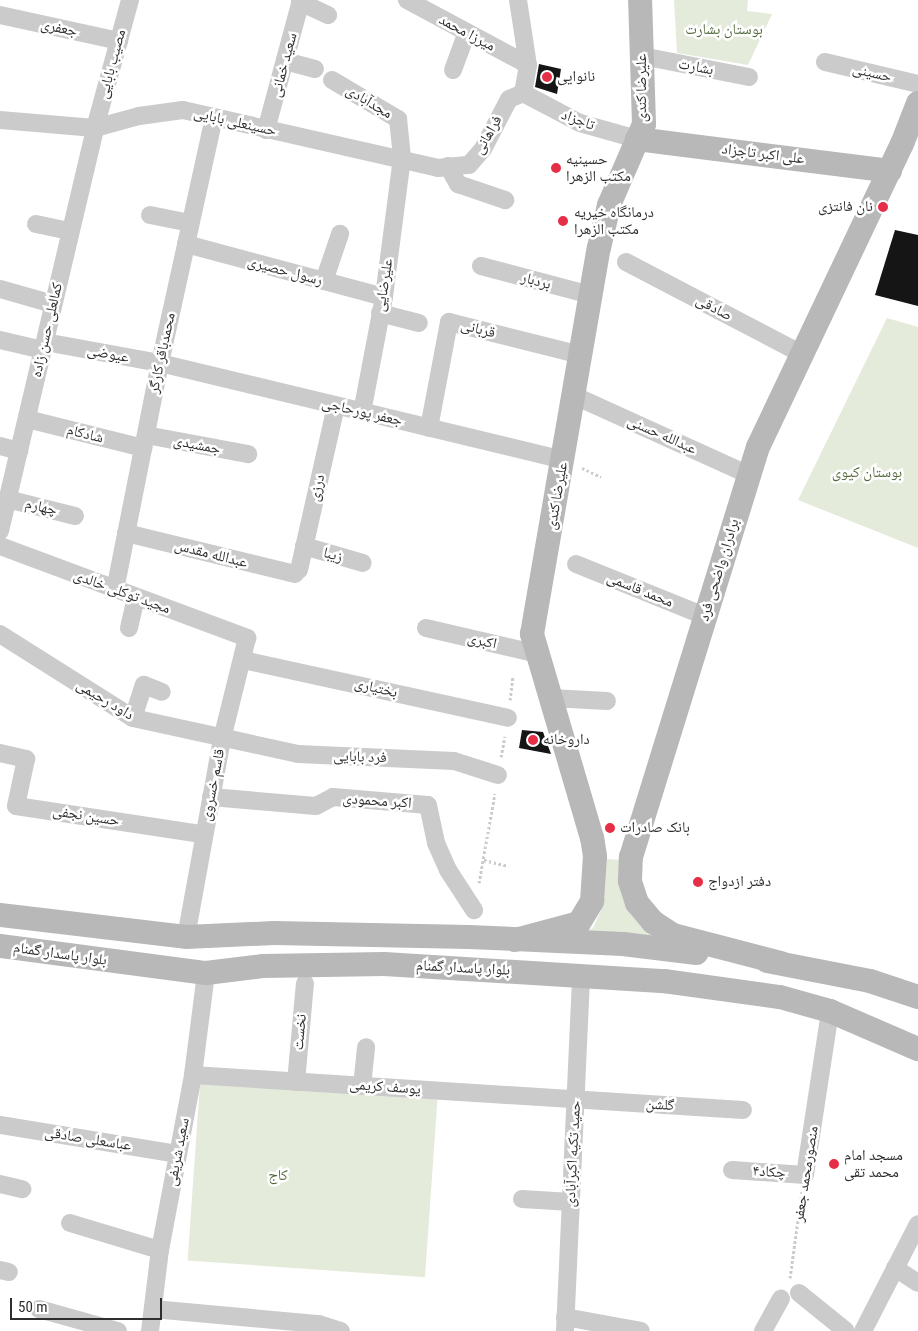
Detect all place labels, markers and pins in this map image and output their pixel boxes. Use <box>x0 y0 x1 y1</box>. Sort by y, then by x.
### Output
place label: نانوایی <box>557 68 595 86</box>
marker: نانوایی <box>541 71 553 83</box>
place label: حسینیه مکتب الزهرا <box>566 150 631 185</box>
marker: حسینیه مکتب الزهرا <box>550 162 562 174</box>
place label: نان فانتزی <box>818 198 873 216</box>
marker: نان فانتزی <box>877 201 889 213</box>
place label: درمانگاه خیریه مکتب الزهرا <box>574 203 654 238</box>
marker: درمانگاه خیریه مکتب الزهرا <box>556 214 570 228</box>
place label: داروخانه <box>543 731 590 749</box>
marker: داروخانه <box>527 734 539 746</box>
place label: بانک صادرات <box>620 819 690 837</box>
marker: بانک صادرات <box>604 822 616 834</box>
place label: دفتر ازدواج <box>708 873 771 891</box>
marker: دفتر ازدواج <box>692 876 704 888</box>
place label: مسجد امام محمد تقی <box>844 1146 903 1181</box>
marker: مسجد امام محمد تقی <box>828 1158 840 1170</box>

